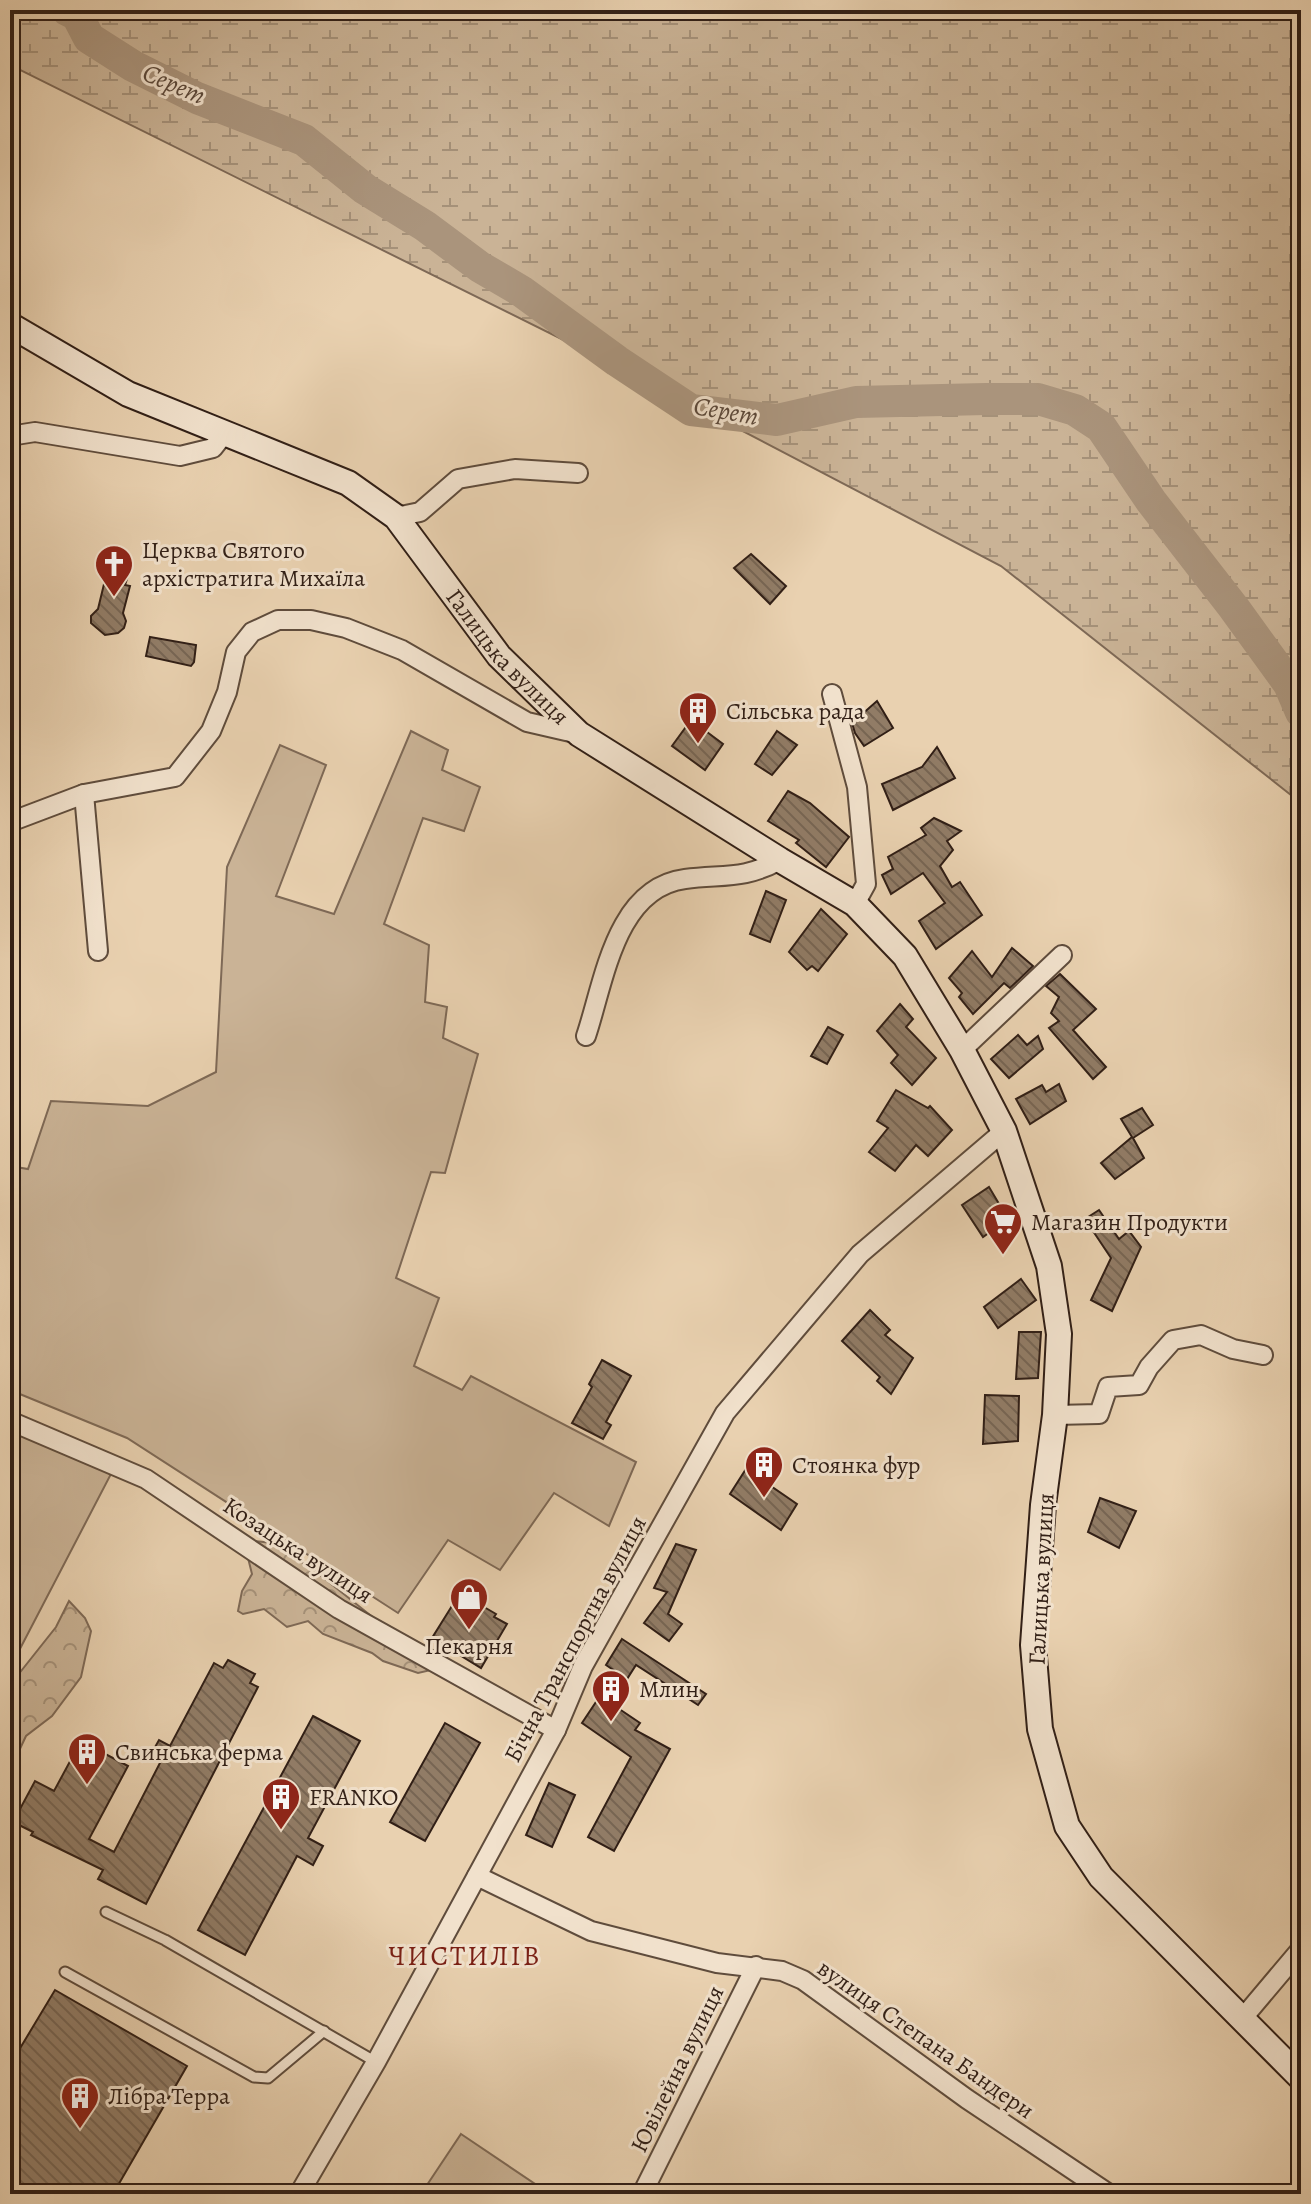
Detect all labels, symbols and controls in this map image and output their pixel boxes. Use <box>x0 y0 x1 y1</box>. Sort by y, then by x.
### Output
water label: Серет <box>137 55 211 113</box>
water label: Серет <box>691 388 761 434</box>
place label: Церква Святого архістратига Михаїла <box>142 534 365 594</box>
church icon: Церква Святого архістратига Михаїла <box>93 543 135 598</box>
street label: Галицька вулиця <box>438 582 576 732</box>
building icon: Сільська рада <box>677 690 719 745</box>
place label: Сільська рада <box>726 695 865 727</box>
supermarket icon: Магазин Продукти <box>982 1201 1024 1256</box>
place label: Магазин Продукти <box>1031 1206 1228 1238</box>
building icon: Стоянка фур <box>743 1444 785 1499</box>
place label: Стоянка фур <box>792 1449 920 1481</box>
street label: Козацька вулиця <box>217 1489 379 1611</box>
street label: Галицька вулиця <box>1021 1492 1061 1666</box>
street label: Бічна Транспортна вулиця <box>496 1510 654 1768</box>
shop icon: Пекарня <box>448 1576 490 1631</box>
place label: Пекарня <box>425 1630 513 1662</box>
building icon: Млин <box>590 1668 632 1723</box>
place label: Млин <box>639 1673 699 1705</box>
building icon: Свинська ферма <box>66 1731 108 1786</box>
place label: Свинська ферма <box>115 1736 283 1768</box>
building icon: FRANKO <box>260 1776 302 1831</box>
place label: FRANKO <box>309 1781 398 1813</box>
district label: ЧИСТИЛІВ <box>389 1937 541 1975</box>
street label: вулиця Степана Бандери <box>811 1952 1041 2126</box>
street label: Ювілейна вулиця <box>623 1980 731 2158</box>
building icon: Лібра Терра <box>59 2075 101 2130</box>
place label: Лібра Терра <box>108 2080 230 2112</box>

